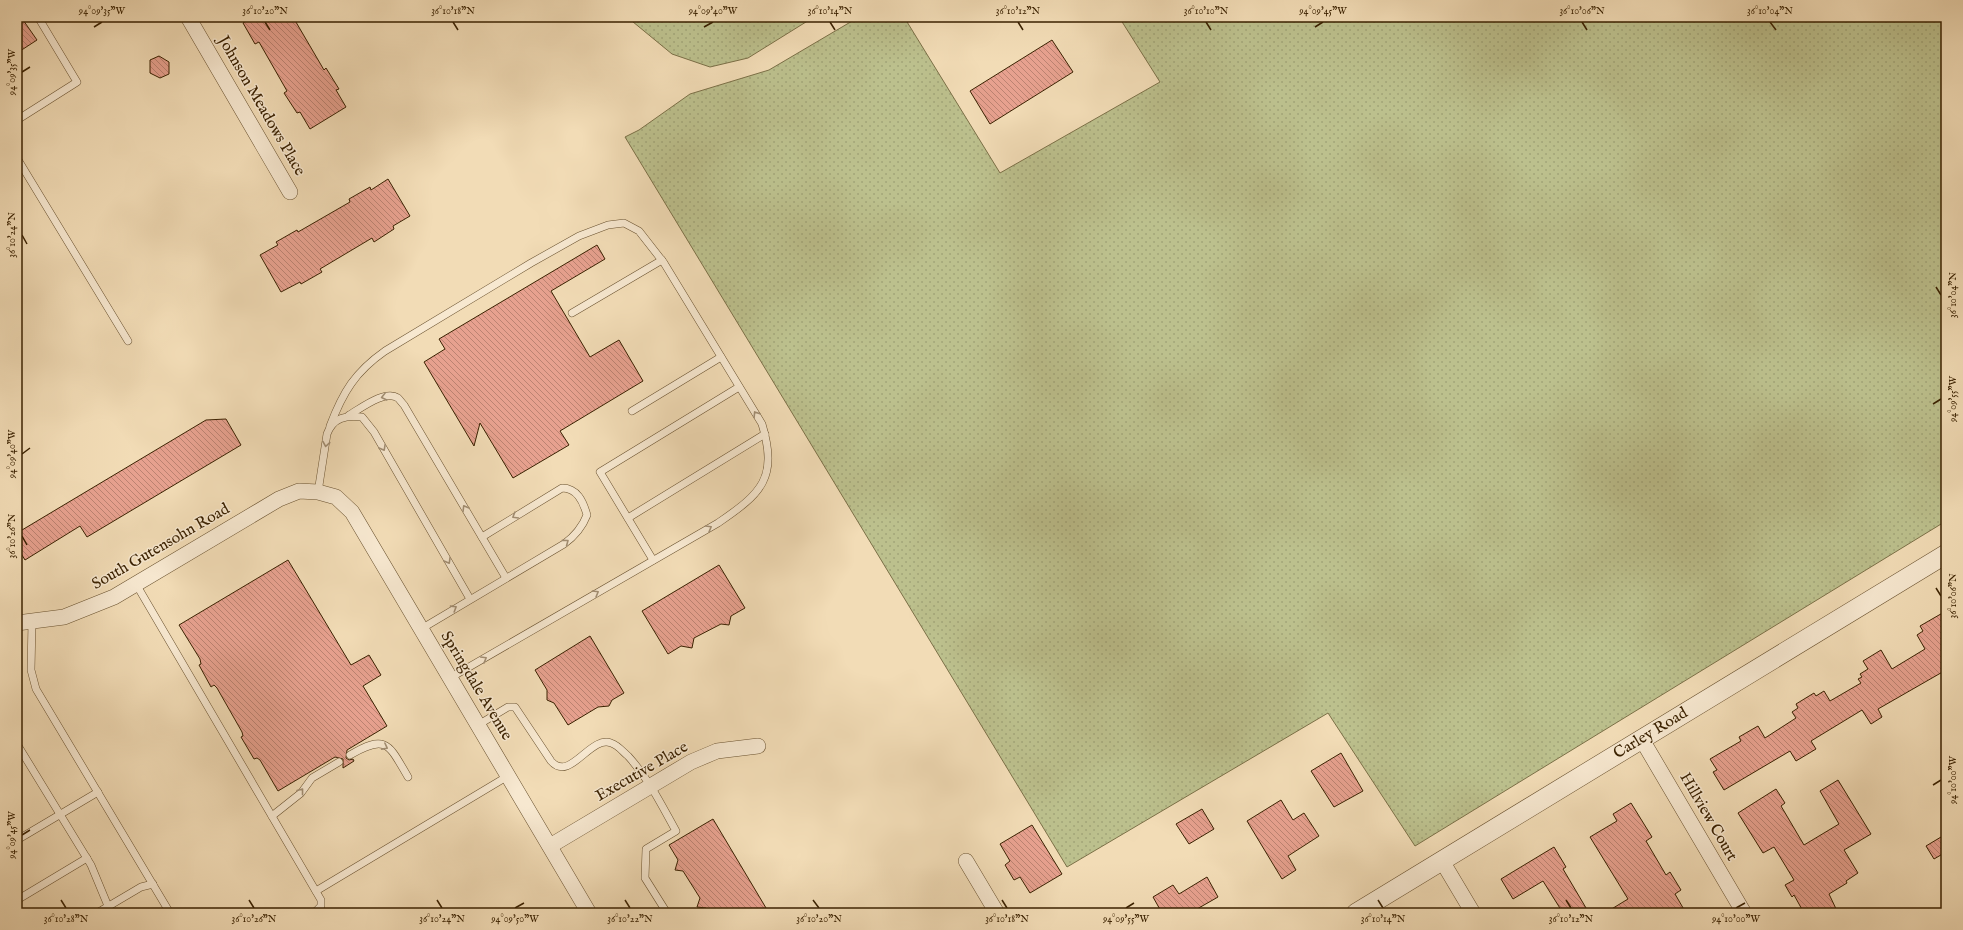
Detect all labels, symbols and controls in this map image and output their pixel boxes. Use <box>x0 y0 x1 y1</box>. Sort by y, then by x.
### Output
text: 94°09'35"W <box>78 5 126 18</box>
text: 36°10'20"N <box>242 5 288 18</box>
text: 36°10'18"N <box>431 5 475 18</box>
text: 94°09'40"W <box>688 5 738 18</box>
text: 36°10'14"N <box>808 5 853 18</box>
text: 36°10'12"N <box>996 5 1041 18</box>
text: 36°10'10"N <box>1184 5 1229 18</box>
text: 94°09'45"W <box>1298 5 1347 18</box>
text: 36°10'06"N <box>1559 5 1605 18</box>
text: 36°10'04"N <box>1747 5 1793 18</box>
street label: Johnson Meadows Place <box>212 31 309 180</box>
text: 94°09'35"W <box>6 48 19 96</box>
text: 36°10'24"N <box>6 212 19 258</box>
text: 36°10'04"N <box>1947 272 1960 318</box>
text: 94°09'55"W <box>1947 375 1960 423</box>
one-way arrow <box>380 393 387 401</box>
one-way arrow <box>753 411 760 418</box>
text: 94°09'40"W <box>6 429 19 479</box>
one-way arrow <box>322 441 330 447</box>
one-way arrow <box>379 444 386 451</box>
street label: South Gutensohn Road <box>89 499 234 595</box>
one-way arrow <box>462 505 469 513</box>
one-way arrow <box>513 512 520 519</box>
text: 36°10'26"N <box>6 513 19 559</box>
one-way arrow <box>705 526 712 533</box>
one-way arrow <box>562 540 569 547</box>
one-way arrow <box>444 557 451 564</box>
text: 36°10'06"N <box>1947 573 1960 619</box>
one-way arrow <box>592 590 599 597</box>
one-way arrow <box>450 606 457 613</box>
street label: Springdale Avenue <box>436 628 516 744</box>
one-way arrow <box>480 656 487 663</box>
street label: Carley Road <box>1610 703 1692 764</box>
street label: Executive Place <box>592 737 692 807</box>
one-way arrow <box>381 742 388 749</box>
text: 94°10'00"W <box>1947 756 1960 805</box>
street label: Hillview Court <box>1675 769 1742 865</box>
one-way arrow <box>296 788 303 796</box>
text: 94°09'45"W <box>6 811 19 860</box>
text: 36°10'28"N <box>44 913 89 926</box>
text: 36°10'26"N <box>232 913 277 926</box>
text: 36°10'24"N <box>419 913 465 926</box>
text: 94°09'50"W <box>490 913 539 926</box>
text: 36°10'22"N <box>607 913 653 926</box>
text: 36°10'20"N <box>796 913 842 926</box>
text: 36°10'18"N <box>985 913 1029 926</box>
text: 94°09'55"W <box>1102 913 1150 926</box>
text: 36°10'14"N <box>1361 913 1406 926</box>
text: 36°10'12"N <box>1549 913 1594 926</box>
text: 94°10'00"W <box>1711 913 1760 926</box>

